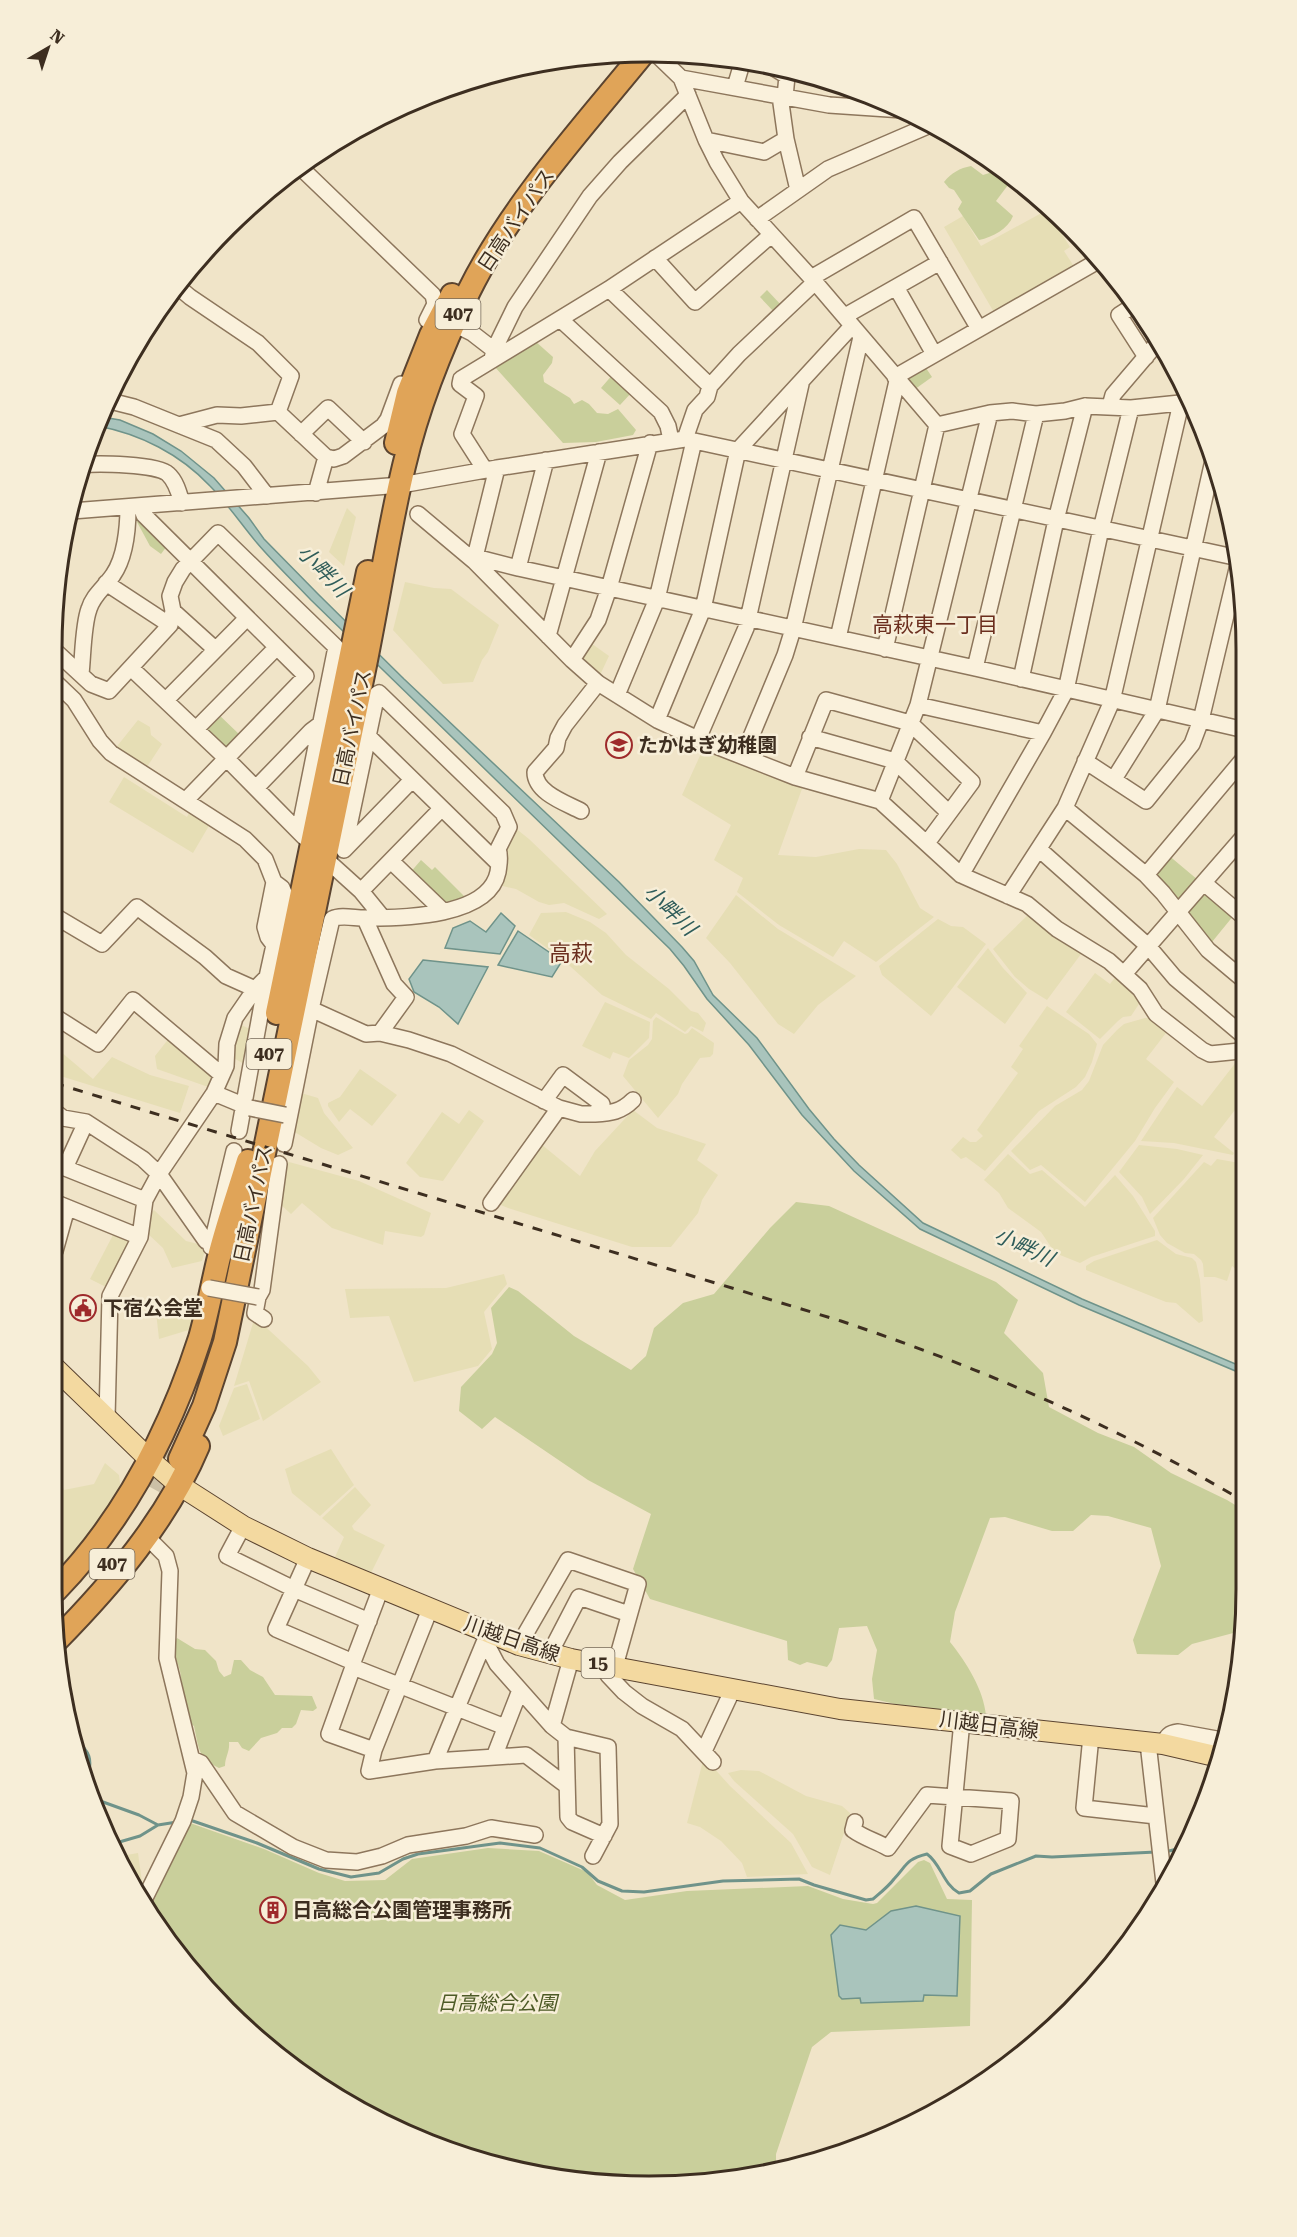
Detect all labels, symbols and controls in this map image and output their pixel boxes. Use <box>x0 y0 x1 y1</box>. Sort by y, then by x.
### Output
north arrow <box>18 18 78 78</box>
text: N <box>46 25 68 48</box>
street label: 日高バイパス <box>473 164 559 276</box>
road number: 407 <box>436 299 480 329</box>
water label: 小畔川 <box>292 540 355 603</box>
district label: 高萩東一丁目 <box>872 613 998 637</box>
street label: 日高バイパス <box>328 667 376 789</box>
school or university icon: たかはぎ幼稚園 <box>604 730 634 760</box>
place label: たかはぎ幼稚園 <box>638 733 777 757</box>
water label: 小畔川 <box>639 879 702 942</box>
district label: 高萩 <box>549 941 593 966</box>
road number: 407 <box>246 1039 292 1069</box>
street label: 日高バイパス <box>229 1143 277 1265</box>
water label: 小畔川 <box>990 1223 1059 1272</box>
public building icon: 下宿公会堂 <box>68 1293 98 1323</box>
place label: 下宿公会堂 <box>103 1296 203 1320</box>
road number: 407 <box>90 1549 134 1579</box>
street label: 川越日高線 <box>461 1611 563 1667</box>
road number: 15 <box>582 1648 614 1678</box>
street label: 川越日高線 <box>938 1707 1040 1743</box>
building icon: 日高総合公園管理事務所 <box>258 1895 288 1925</box>
place label: 日高総合公園管理事務所 <box>292 1898 512 1922</box>
park label: 日高総合公園 <box>437 1991 560 2015</box>

